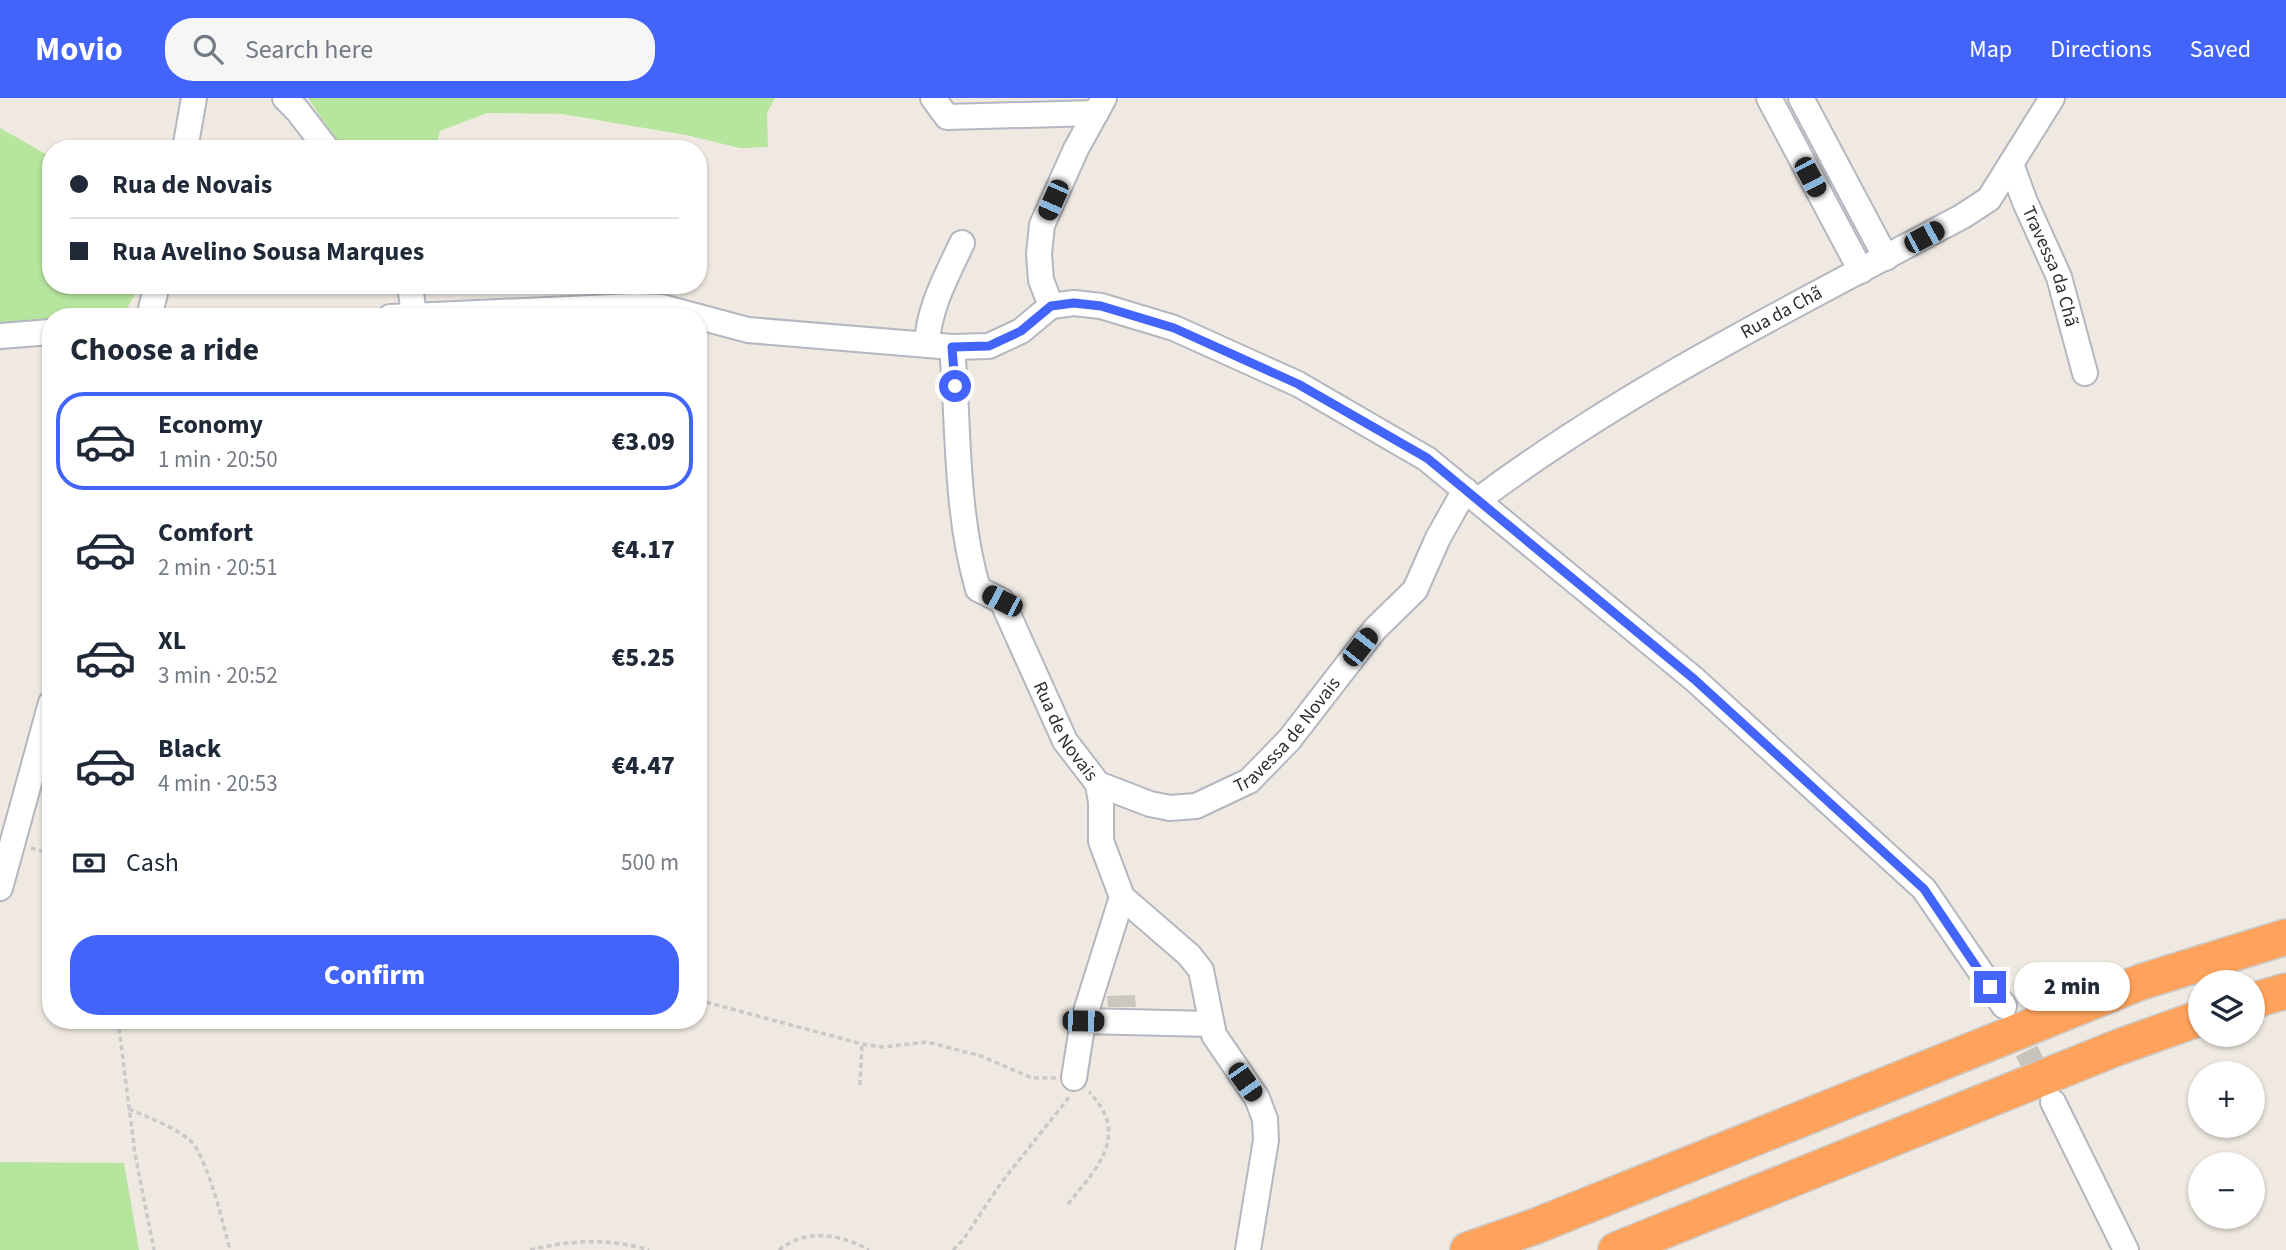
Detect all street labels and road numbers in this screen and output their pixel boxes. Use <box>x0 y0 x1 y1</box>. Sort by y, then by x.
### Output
street label: Travessa da Chã <box>2015 202 2085 330</box>
street label: Rua da Chã <box>1736 279 1827 346</box>
street label: Travessa de Novais <box>1229 671 1347 800</box>
street label: Rua de Novais <box>1026 677 1105 787</box>

